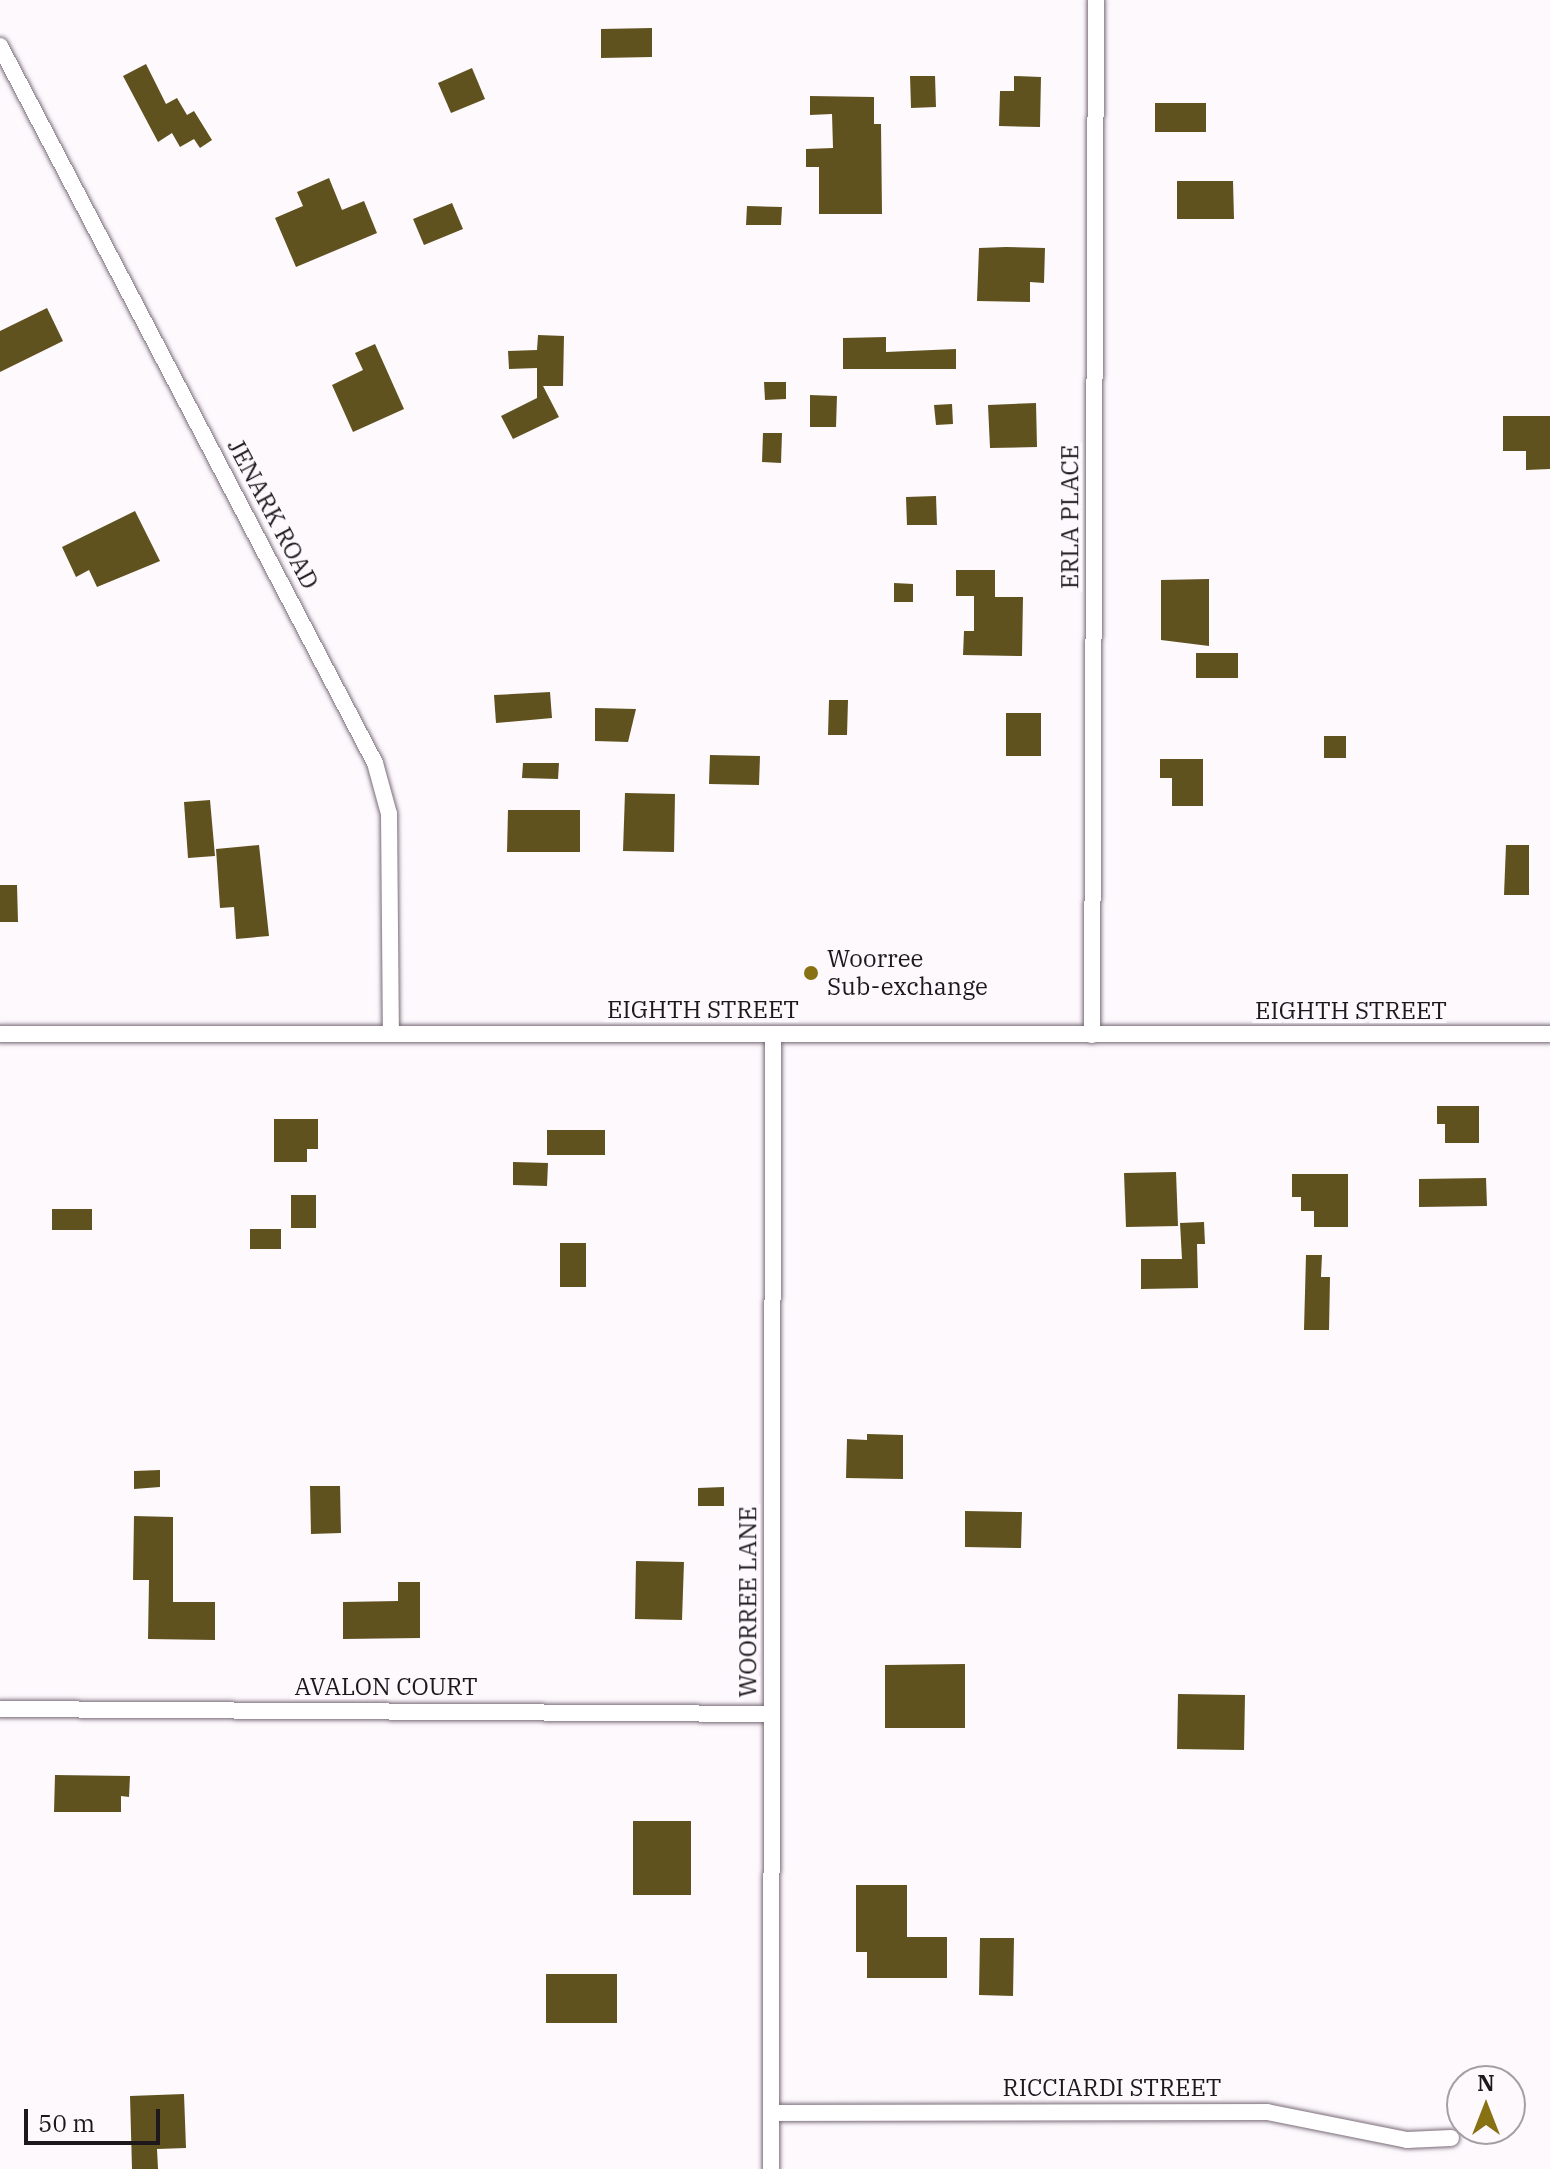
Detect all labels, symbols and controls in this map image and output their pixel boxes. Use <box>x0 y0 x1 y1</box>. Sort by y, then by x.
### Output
street label: JENARK ROAD <box>221 434 325 594</box>
street label: ERLA PLACE <box>1056 445 1084 589</box>
place label: Woorree Sub-exchange <box>827 945 988 1001</box>
marker: Woorree Sub-exchange <box>802 964 820 982</box>
street label: EIGHTH STREET <box>607 996 799 1024</box>
street label: EIGHTH STREET <box>1255 997 1447 1025</box>
street label: WOORREE LANE <box>734 1506 762 1698</box>
street label: AVALON COURT <box>294 1673 478 1701</box>
north arrow <box>1446 2065 1526 2145</box>
text: N <box>1477 2068 1495 2097</box>
street label: RICCIARDI STREET <box>1003 2074 1221 2102</box>
scale bar <box>28 2093 164 2143</box>
text: 50 m <box>38 2107 95 2139</box>

